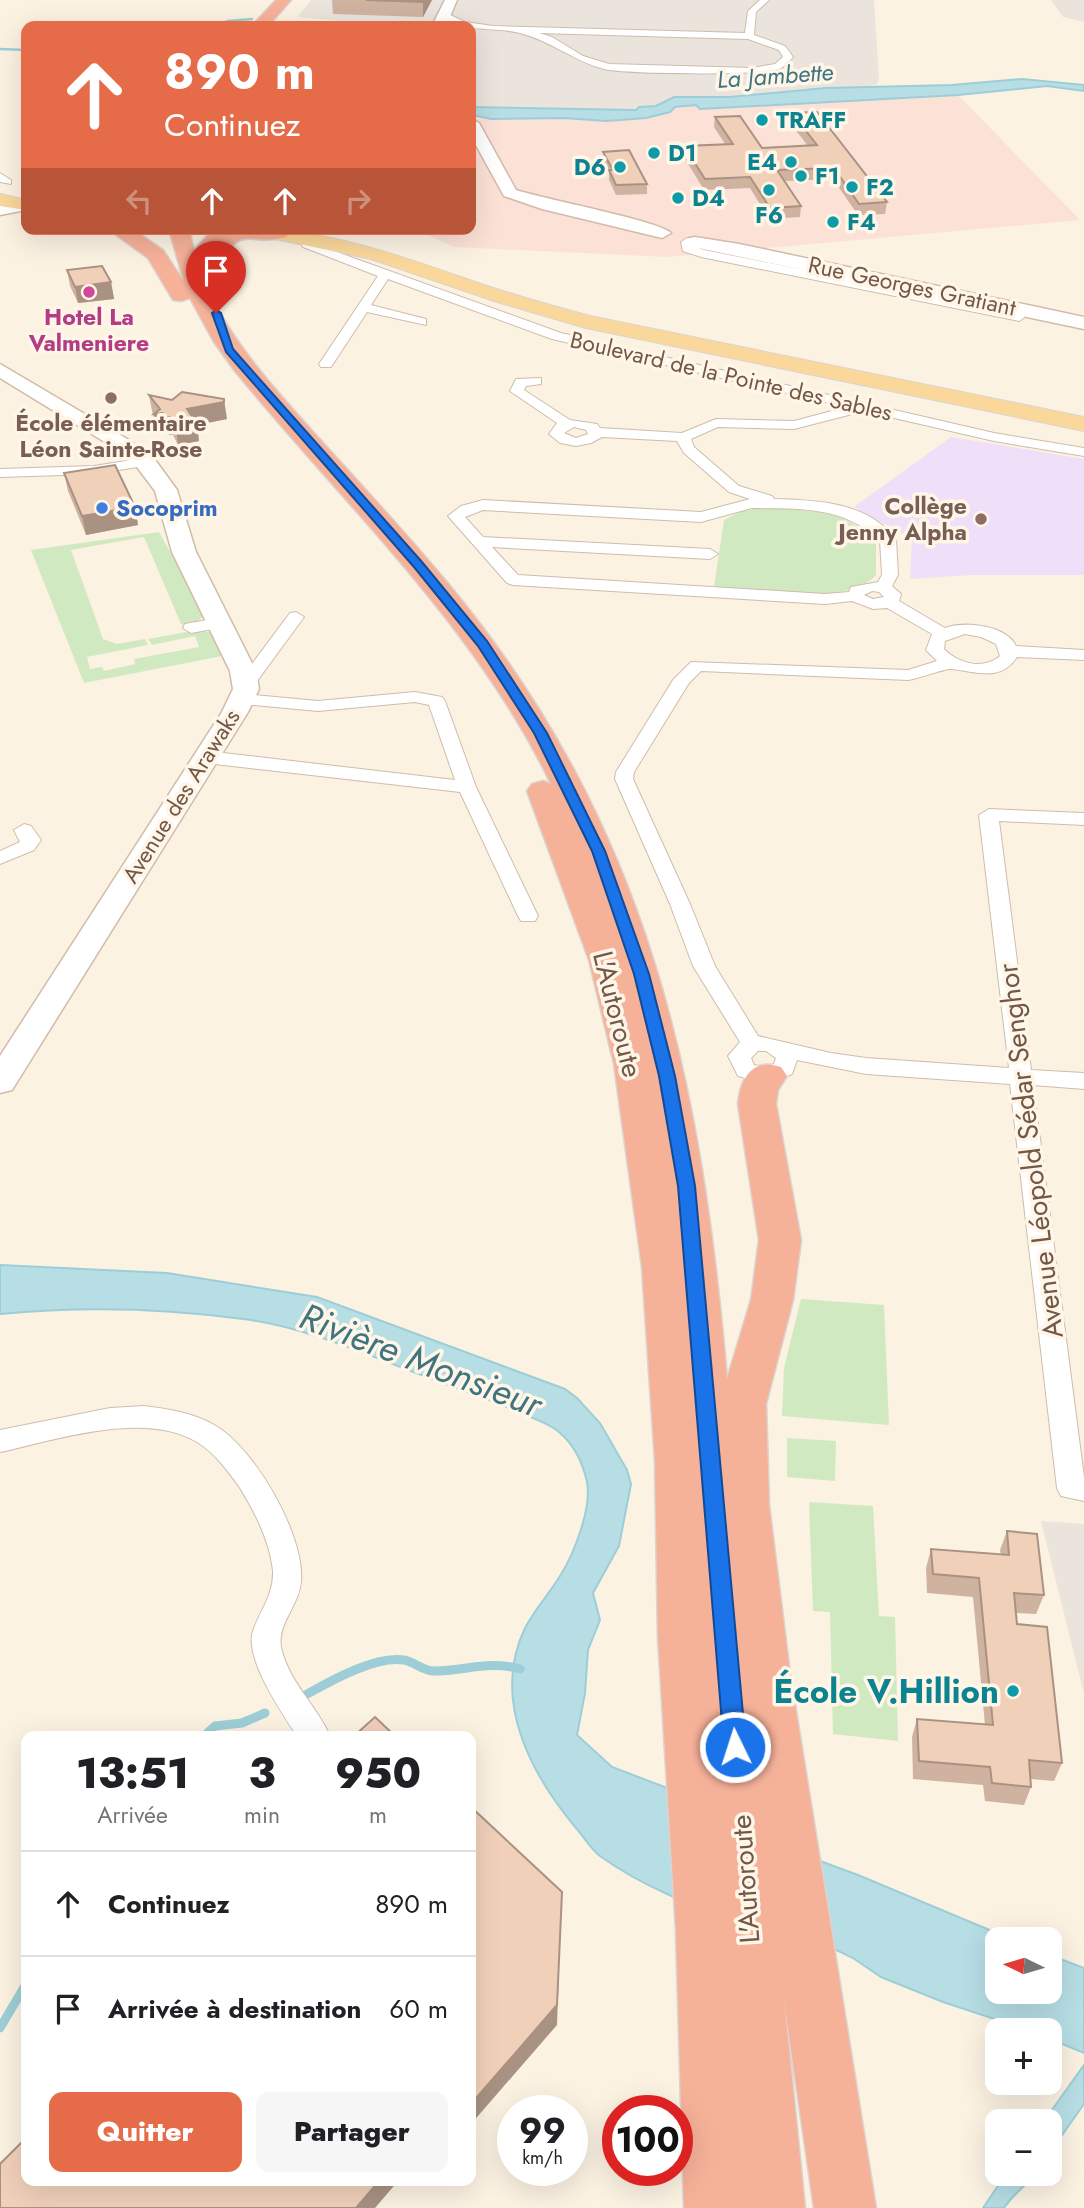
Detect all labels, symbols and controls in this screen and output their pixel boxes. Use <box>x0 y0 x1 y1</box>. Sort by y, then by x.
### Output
text: 890 m <box>164 37 315 107</box>
icon: ahead <box>49 49 140 140</box>
water label: La Jambette <box>716 54 834 97</box>
text: Continuez <box>164 102 301 148</box>
place label: TRAFF <box>776 103 846 137</box>
marker: TRAFF <box>754 112 770 128</box>
place label: D1 <box>668 136 697 170</box>
marker: D1 <box>646 145 662 161</box>
place label: E4 <box>747 145 777 179</box>
place label: D6 <box>574 150 606 184</box>
marker: E4 <box>783 154 799 170</box>
marker: D6 <box>612 159 628 175</box>
place label: F1 <box>815 159 839 193</box>
marker: F1 <box>793 168 809 184</box>
place label: F2 <box>866 170 894 204</box>
marker: F2 <box>844 179 860 195</box>
place label: D4 <box>692 181 725 215</box>
icon: left <box>120 182 158 220</box>
icon: ahead <box>193 182 231 220</box>
icon: ahead <box>266 182 304 220</box>
icon: right <box>339 182 377 220</box>
marker: F6 <box>761 182 777 198</box>
marker: D4 <box>670 190 686 206</box>
place label: F6 <box>755 198 783 232</box>
place label: F4 <box>847 205 876 239</box>
marker: F4 <box>825 214 841 230</box>
pin <box>186 241 246 313</box>
street label: Rue Georges Gratiant <box>805 247 1019 325</box>
icon: arrive <box>197 252 235 290</box>
marker: Hotel La Valmeniere <box>81 284 97 300</box>
place label: Hotel La Valmeniere <box>28 300 149 360</box>
street label: Boulevard de la Pointe des Sables <box>567 322 895 430</box>
marker: École élémentaire Léon Sainte-Rose <box>103 390 119 406</box>
place label: École élémentaire Léon Sainte-Rose <box>15 406 207 466</box>
place label: Collège Jenny Alpha <box>834 489 967 549</box>
place label: Socoprim <box>116 491 218 525</box>
marker: Socoprim <box>94 500 110 516</box>
marker: Collège Jenny Alpha <box>973 511 989 527</box>
street label: Avenue des Arawaks <box>114 702 248 890</box>
street label: L'Autoroute <box>582 947 653 1082</box>
street label: Avenue Léopold Sédar Senghor <box>987 961 1074 1341</box>
water label: Rivière Monsieur <box>292 1289 551 1432</box>
place label: École V.Hillion <box>774 1668 999 1715</box>
marker: École V.Hillion <box>1005 1683 1021 1699</box>
position arrow <box>698 1710 772 1784</box>
text: 13:51 <box>76 1743 189 1804</box>
text: 3 <box>249 1743 276 1804</box>
text: 950 <box>335 1743 421 1804</box>
text: Arrivée <box>97 1798 168 1832</box>
text: min <box>244 1798 280 1832</box>
text: m <box>369 1798 387 1832</box>
street label: L'Autoroute <box>721 1813 770 1945</box>
icon: ahead <box>49 1885 87 1923</box>
text: Continuez <box>108 1885 230 1923</box>
text: 890 m <box>375 1885 448 1923</box>
north arrow <box>985 1927 1062 2004</box>
map controls <box>985 1927 1062 2186</box>
icon: arrive <box>49 1990 87 2028</box>
text: Arrivée à destination <box>108 1990 361 2028</box>
text: 60 m <box>389 1990 448 2028</box>
button: + <box>985 2018 1062 2095</box>
button: Quitter <box>49 2092 242 2172</box>
button: Partager <box>256 2092 448 2172</box>
speed limit sign: 100 <box>602 2095 693 2186</box>
text: 99 <box>519 2106 566 2156</box>
button: − <box>985 2109 1062 2186</box>
text: km/h <box>522 2145 563 2171</box>

